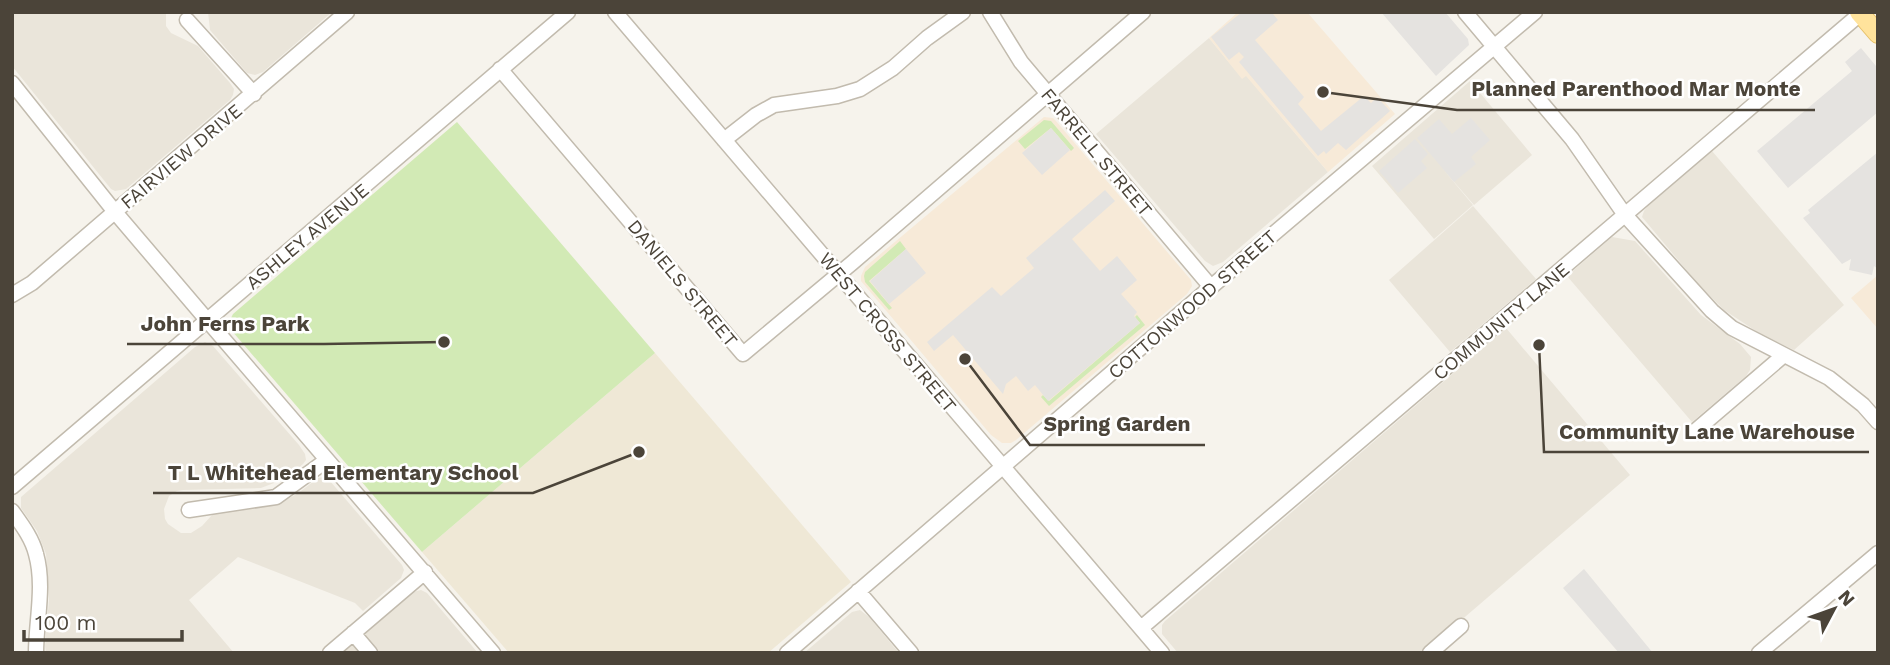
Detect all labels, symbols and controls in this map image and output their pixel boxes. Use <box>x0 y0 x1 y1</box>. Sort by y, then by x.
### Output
callout: Planned Parenthood Mar Monte <box>1457 68 1815 110</box>
text: Planned Parenthood Mar Monte <box>1471 76 1801 101</box>
street label: FARRELL STREET <box>1036 84 1157 221</box>
street label: FAIRVIEW DRIVE <box>116 99 247 214</box>
street label: ASHLEY AVENUE <box>241 178 373 294</box>
street label: DANIELS STREET <box>623 215 743 352</box>
street label: COTTONWOOD STREET <box>1103 225 1281 384</box>
street label: WEST CROSS STREET <box>814 248 961 417</box>
street label: COMMUNITY LANE <box>1429 258 1574 385</box>
callout: John Ferns Park <box>127 302 324 344</box>
text: John Ferns Park <box>140 311 310 336</box>
callout: Spring Garden <box>1030 403 1205 445</box>
callout: Community Lane Warehouse <box>1544 410 1869 452</box>
text: Spring Garden <box>1043 411 1191 436</box>
text: Community Lane Warehouse <box>1559 419 1855 444</box>
callout: T L Whitehead Elementary School <box>153 451 533 493</box>
text: T L Whitehead Elementary School <box>168 460 518 485</box>
north arrow <box>1799 574 1869 644</box>
text: N <box>1833 585 1860 611</box>
scale bar <box>24 598 182 642</box>
text: 100 m <box>35 610 97 635</box>

